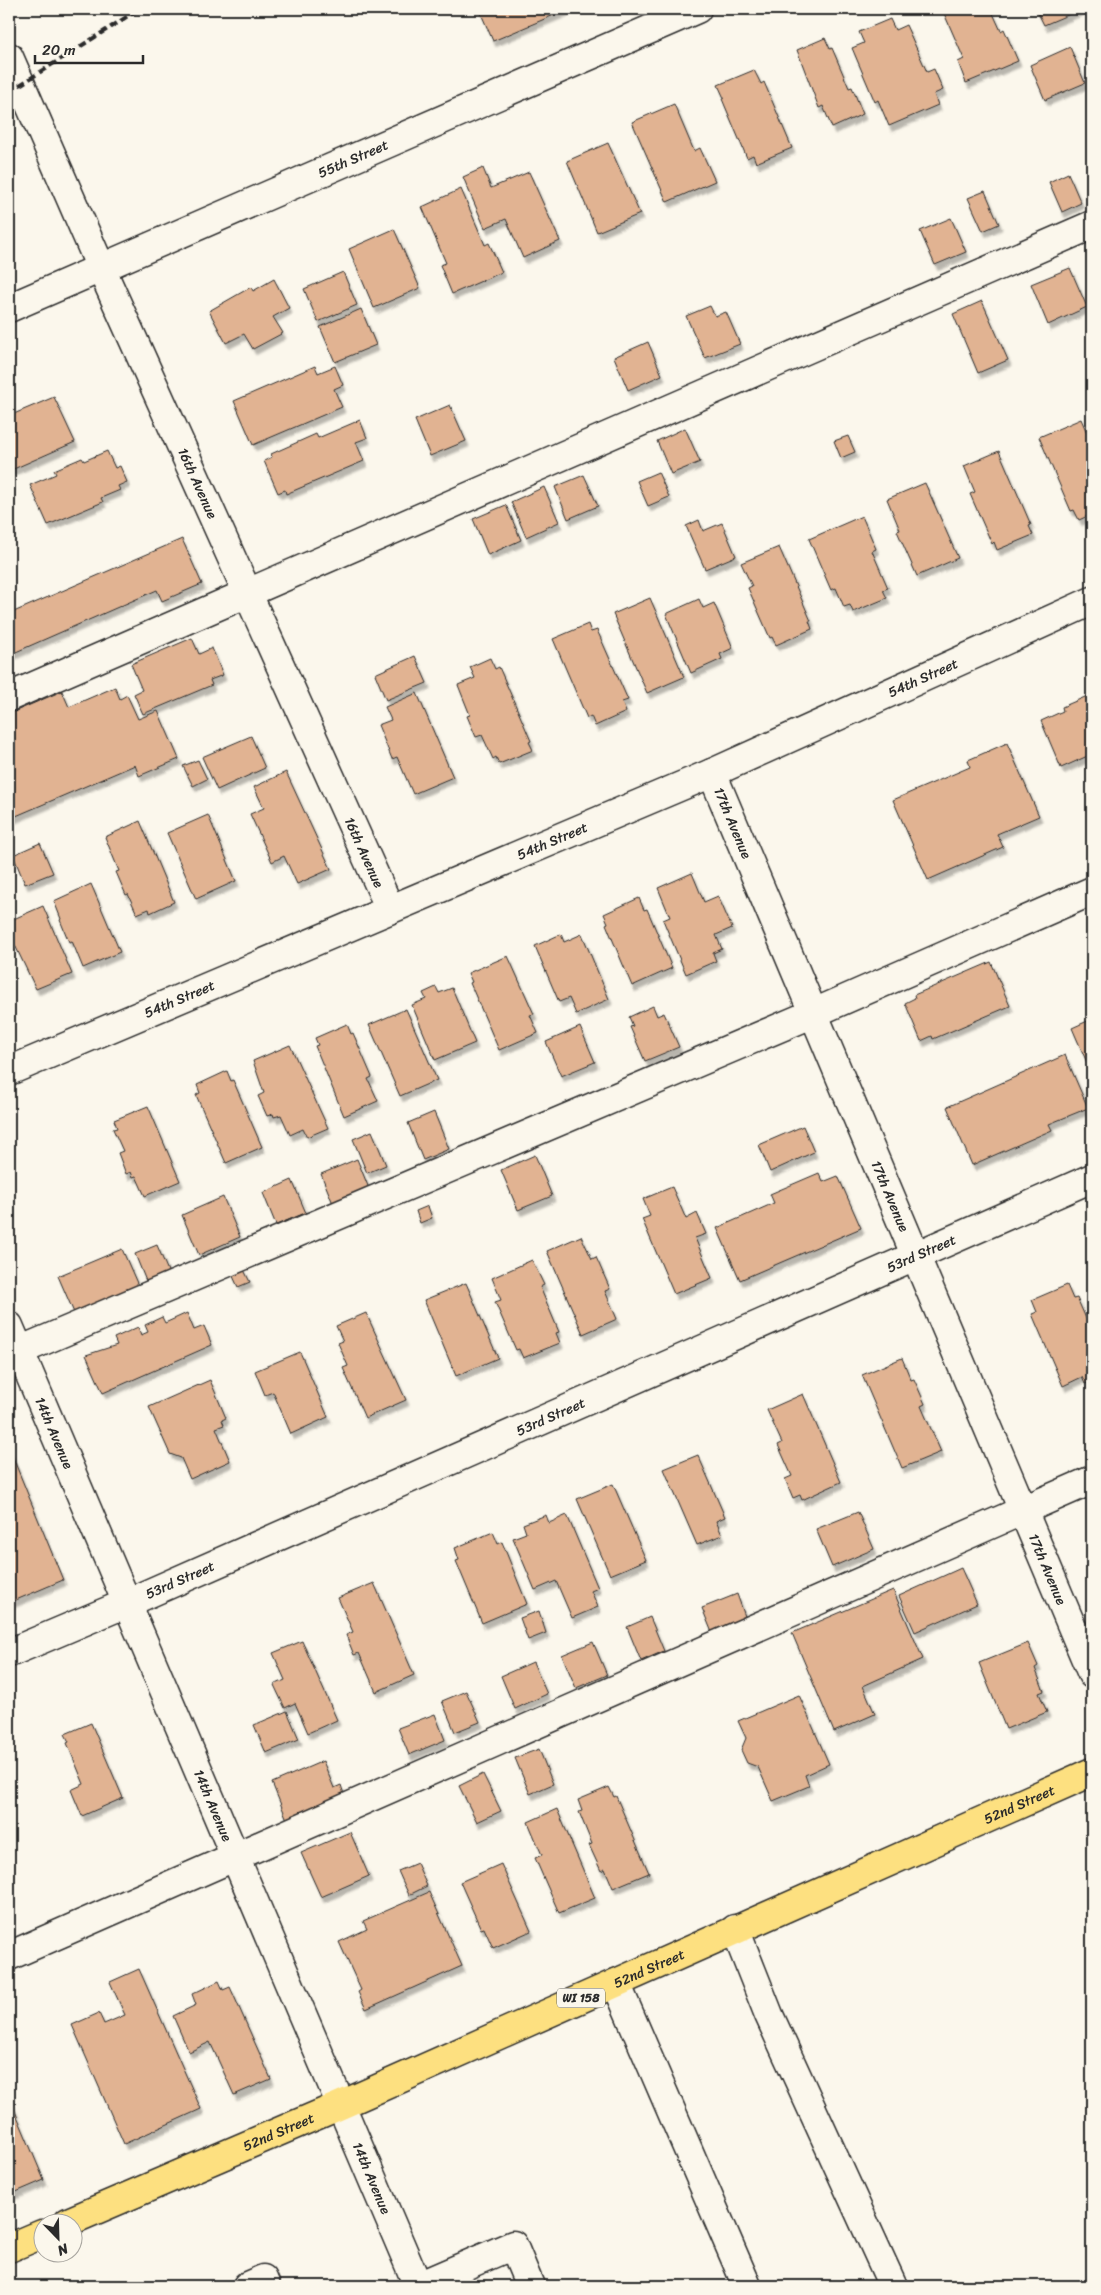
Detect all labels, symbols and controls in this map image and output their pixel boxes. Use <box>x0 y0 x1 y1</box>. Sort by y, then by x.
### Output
scale bar <box>35 32 142 64</box>
text: 20 m <box>42 37 76 63</box>
street label: 55th Street <box>314 133 392 185</box>
street label: 16th Avenue <box>170 443 225 523</box>
street label: 54th Street <box>884 651 962 705</box>
street label: 17th Avenue <box>706 783 759 863</box>
street label: 16th Avenue <box>337 813 391 892</box>
street label: 54th Street <box>513 815 592 867</box>
street label: 54th Street <box>140 973 219 1025</box>
street label: 17th Avenue <box>864 1156 916 1236</box>
street label: 53rd Street <box>883 1227 960 1280</box>
street label: 53rd Street <box>512 1391 590 1443</box>
street label: 14th Avenue <box>27 1393 81 1473</box>
street label: 17th Avenue <box>1021 1529 1074 1609</box>
street label: 53rd Street <box>141 1554 219 1606</box>
street label: 14th Avenue <box>186 1765 239 1846</box>
street label: 52nd Street <box>980 1778 1059 1832</box>
street label: 52nd Street <box>609 1942 689 1996</box>
road number: WI 158 <box>557 1989 605 2008</box>
street label: 52nd Street <box>239 2106 319 2159</box>
street label: 14th Avenue <box>345 2138 398 2218</box>
north arrow <box>32 2212 82 2262</box>
text: N <box>53 2236 73 2263</box>

